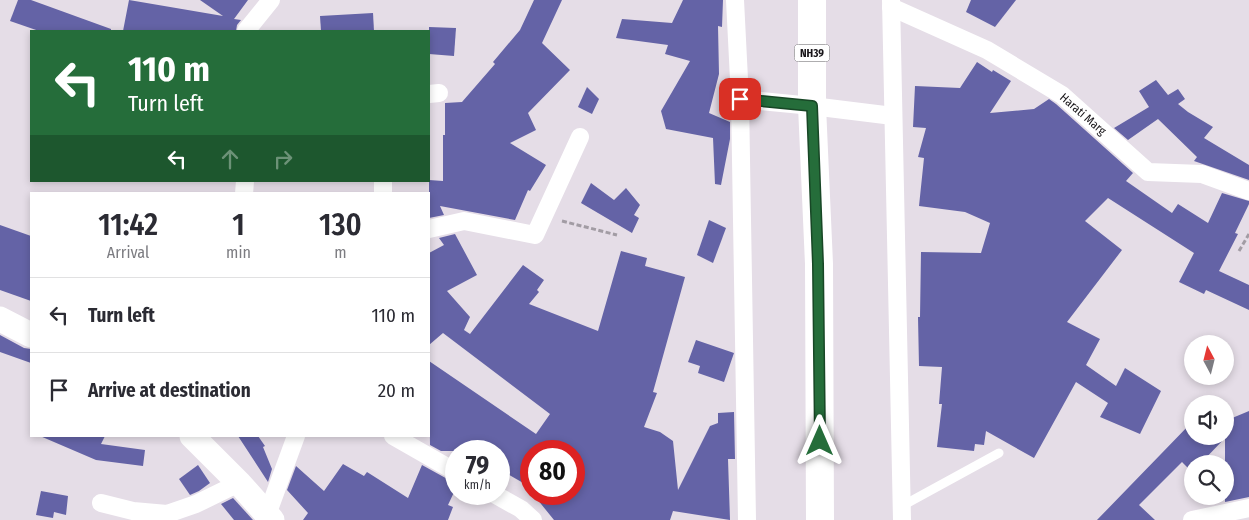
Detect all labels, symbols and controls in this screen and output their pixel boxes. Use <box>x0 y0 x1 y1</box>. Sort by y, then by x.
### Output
road number: NH39 <box>794 44 830 62</box>
text: 110 m <box>128 48 210 90</box>
icon: left <box>45 50 110 115</box>
pin <box>719 78 761 120</box>
icon: arrive <box>726 85 754 113</box>
text: Turn left <box>128 90 204 117</box>
street label: Harati Marg <box>1057 90 1109 138</box>
icon: left <box>163 145 191 173</box>
icon: ahead <box>216 145 244 173</box>
icon: right <box>269 145 297 173</box>
text: 11:42 <box>98 207 158 243</box>
text: 1 <box>232 207 245 243</box>
text: 130 <box>319 207 362 243</box>
text: Arrival <box>107 243 149 262</box>
text: min <box>226 243 251 262</box>
text: m <box>334 243 347 262</box>
icon: left <box>45 301 73 329</box>
text: Turn left <box>88 304 155 327</box>
text: 110 m <box>371 304 415 327</box>
north arrow <box>1184 335 1234 385</box>
map controls <box>1184 335 1234 505</box>
icon: arrive <box>45 376 73 404</box>
text: Arrive at destination <box>88 379 251 402</box>
text: 20 m <box>378 379 415 402</box>
button: sound <box>1184 395 1234 445</box>
position arrow <box>793 414 845 466</box>
speed limit sign: 80 <box>520 440 585 505</box>
text: 79 <box>466 451 489 481</box>
button: search <box>1184 455 1234 505</box>
text: km/h <box>464 478 491 492</box>

